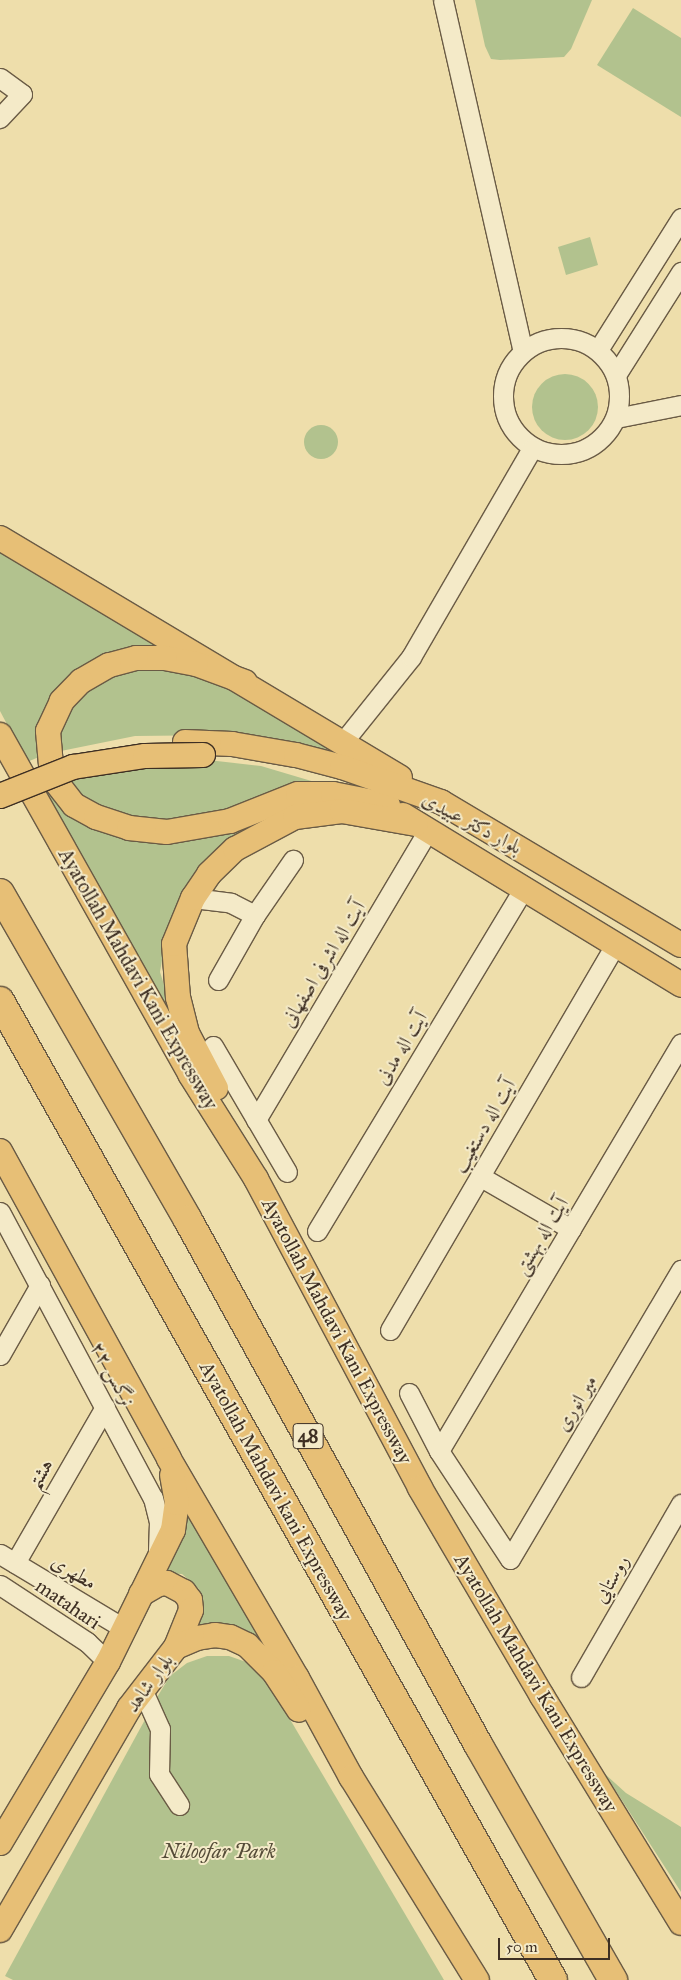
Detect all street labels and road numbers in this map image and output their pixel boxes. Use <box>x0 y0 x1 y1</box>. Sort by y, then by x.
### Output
street label: بلوار دکتر عبیدی <box>418 787 526 859</box>
street label: Ayatollah Mahdavi Kani Expressway <box>53 844 223 1114</box>
street label: آیت اله اشرفی اصفهانی <box>276 896 370 1032</box>
street label: آیت اله مدنی <box>370 1007 432 1089</box>
street label: آیت اله دستغیب <box>447 1075 521 1177</box>
street label: آیت اله بهشتی <box>509 1193 573 1279</box>
street label: Ayatollah Mahdavi Kani Expressway <box>257 1194 417 1468</box>
street label: نرگس ۲۲ <box>86 1337 140 1411</box>
street label: Ayatollah Mahdavi kani Expressway <box>195 1357 357 1625</box>
street label: میر انوری <box>550 1371 602 1435</box>
road number: 48 <box>292 1420 324 1452</box>
street label: هشتم <box>22 1454 58 1494</box>
street label: مطهری <box>47 1549 101 1595</box>
street label: Ayatollah Mahdavi Kani Expressway <box>449 1549 623 1817</box>
street label: روستایی <box>588 1551 634 1607</box>
street label: matahari <box>31 1574 105 1634</box>
street label: بلوار شاهد <box>120 1649 178 1717</box>

